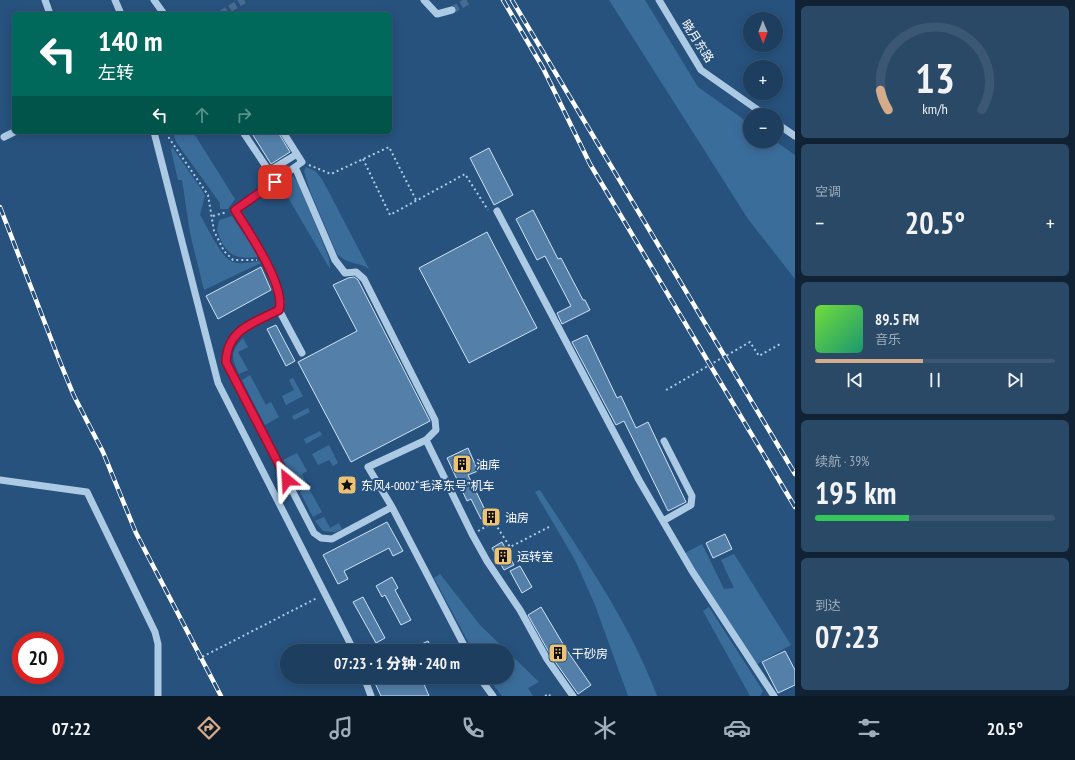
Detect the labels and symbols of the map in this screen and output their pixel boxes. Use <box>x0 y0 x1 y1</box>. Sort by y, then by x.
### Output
north arrow <box>743 12 783 52</box>
street label: 晓月东路 <box>679 17 717 65</box>
pin <box>258 165 292 199</box>
building icon: 油库 <box>451 453 473 475</box>
place label: 油库 <box>476 457 500 472</box>
position arrow <box>266 459 308 501</box>
place icon: 东风4-0002“毛泽东号”机车 <box>336 474 358 496</box>
place label: 东风4-0002“毛泽东号”机车 <box>361 478 494 493</box>
building icon: 油房 <box>480 506 502 528</box>
place label: 油房 <box>505 510 529 525</box>
building icon: 运转室 <box>492 545 514 567</box>
place label: 运转室 <box>517 549 553 564</box>
speed limit sign: 20 <box>12 632 64 684</box>
building icon: 干砂房 <box>547 642 569 664</box>
place label: 干砂房 <box>572 646 608 661</box>

